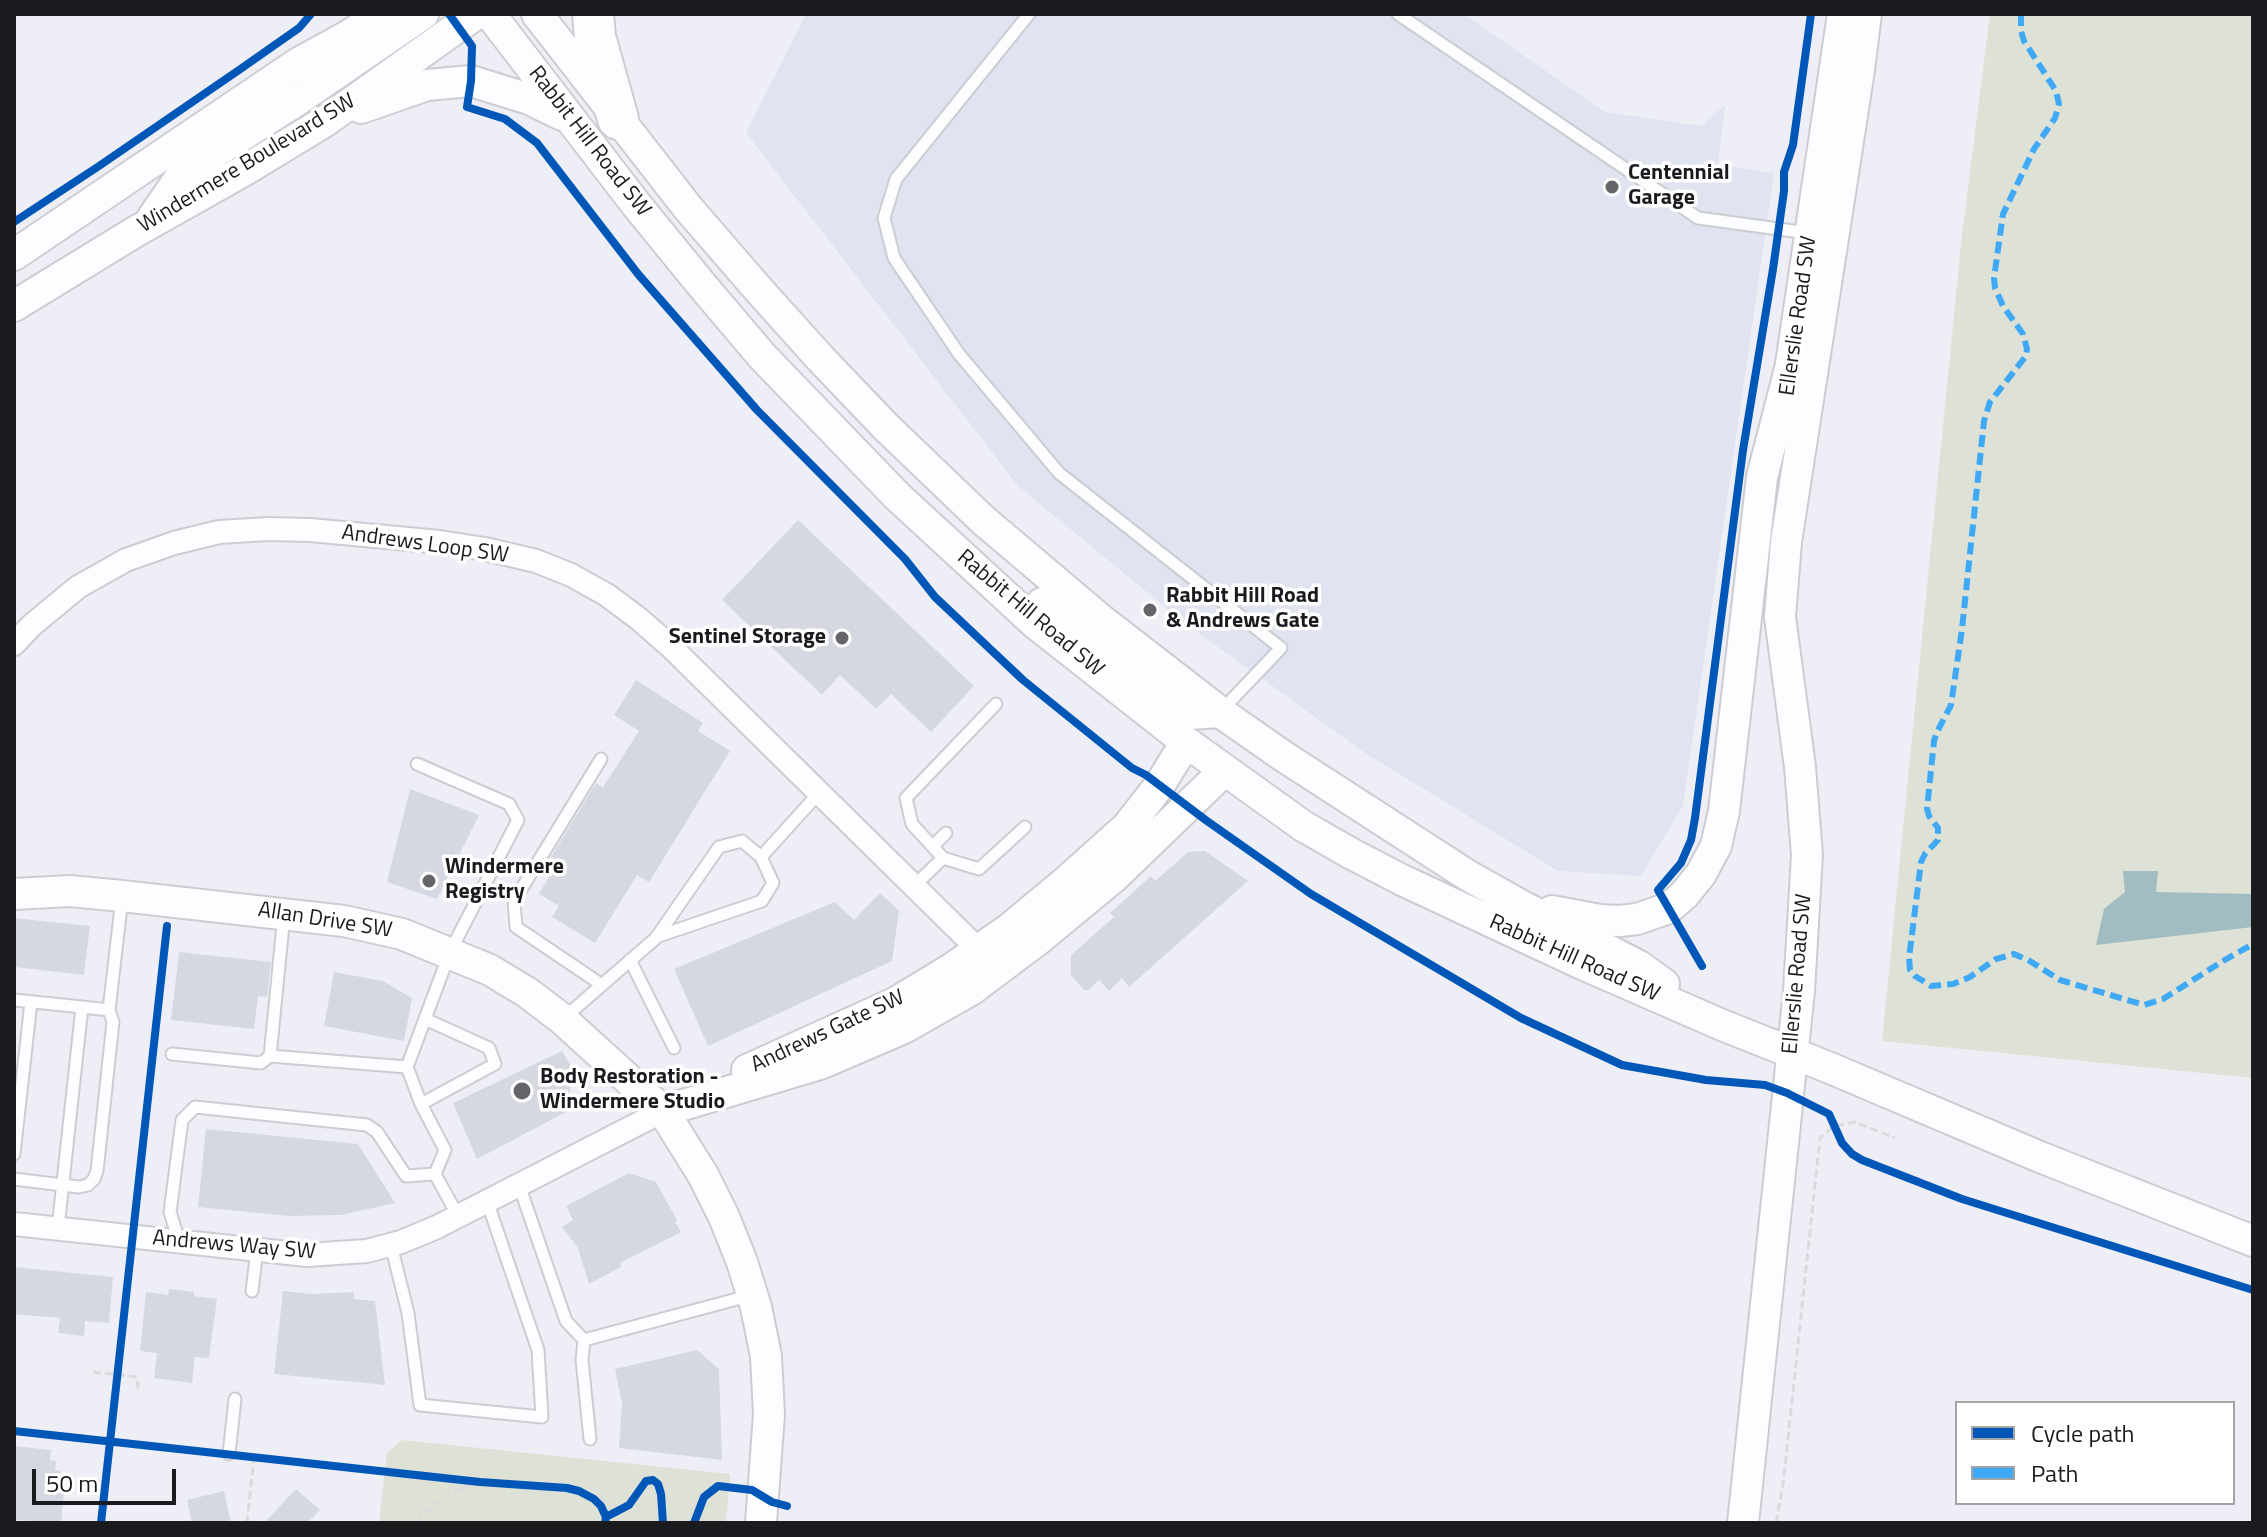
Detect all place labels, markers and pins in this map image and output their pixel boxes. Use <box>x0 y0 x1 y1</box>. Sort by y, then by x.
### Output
place label: Centennial Garage <box>1628 161 1730 212</box>
marker: Centennial Garage <box>1603 178 1621 196</box>
place label: Rabbit Hill Road & Andrews Gate <box>1166 584 1319 636</box>
marker: Rabbit Hill Road & Andrews Gate <box>1141 601 1159 619</box>
place label: Sentinel Storage <box>669 625 826 651</box>
marker: Sentinel Storage <box>833 629 851 647</box>
place label: Windermere Registry <box>445 855 564 906</box>
marker: Windermere Registry <box>420 872 438 890</box>
place label: Body Restoration - Windermere Studio <box>540 1065 725 1116</box>
marker: Body Restoration - Windermere Studio <box>511 1080 533 1102</box>

